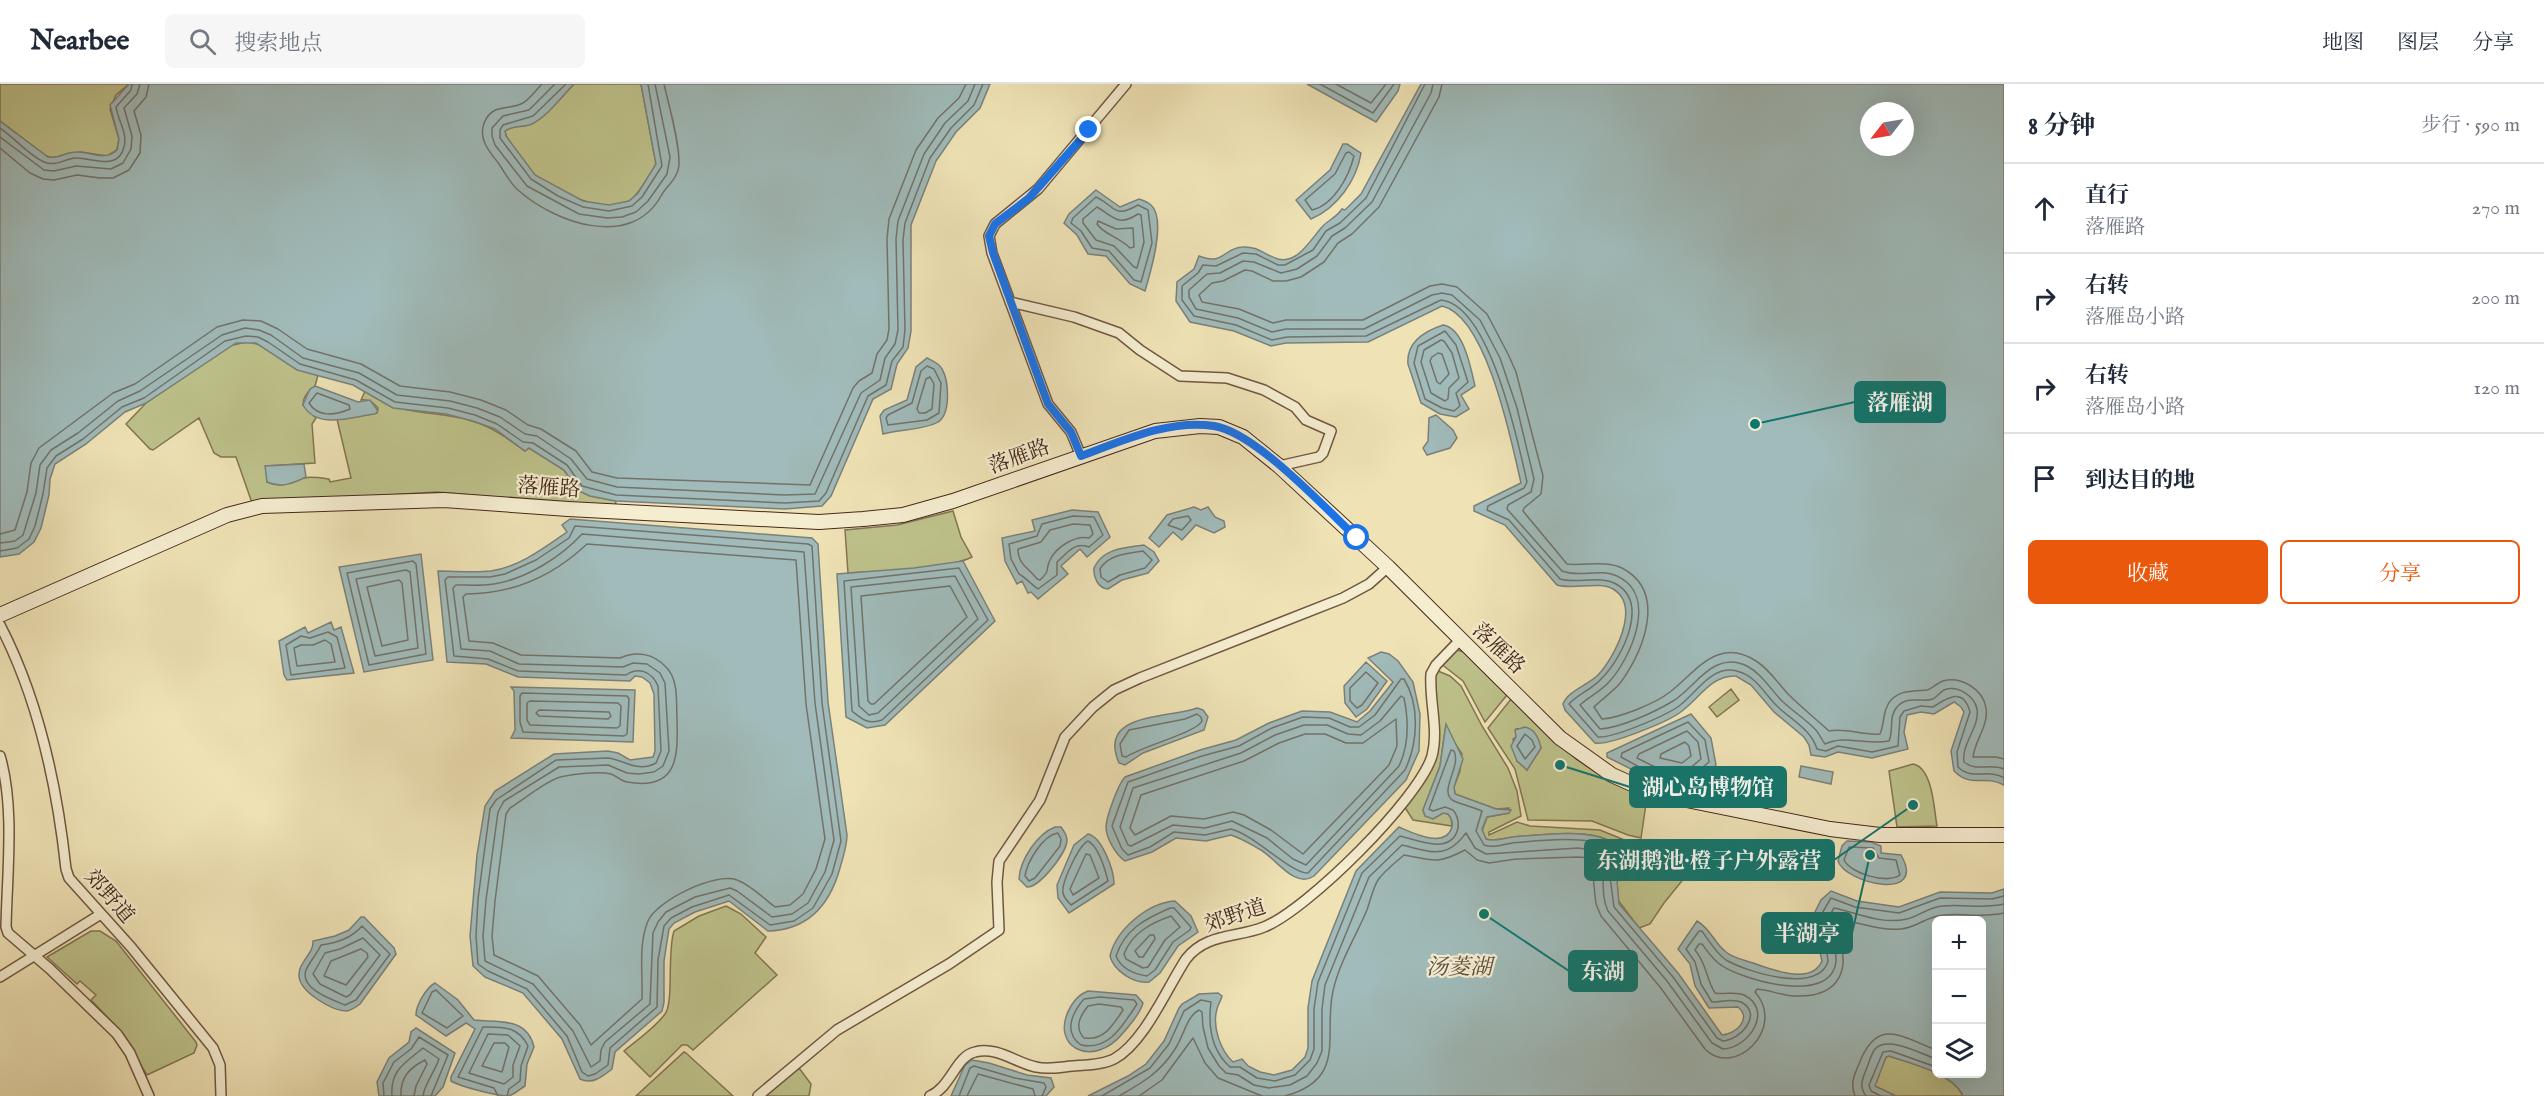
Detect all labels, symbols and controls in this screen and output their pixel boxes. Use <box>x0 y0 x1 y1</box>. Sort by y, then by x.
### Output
search box <box>165 14 585 68</box>
text: Nearbee <box>30 24 129 59</box>
icon: search <box>186 25 219 58</box>
text: 搜索地点 <box>234 30 322 58</box>
text: 地图 <box>2322 30 2364 57</box>
text: 图层 <box>2397 30 2439 57</box>
text: 分享 <box>2472 30 2514 57</box>
north arrow <box>1860 102 1914 156</box>
text: 8 分钟 <box>2028 110 2096 143</box>
text: 步行 · 590 m <box>2421 113 2520 138</box>
route end <box>1075 116 1101 142</box>
text: 直行 <box>2085 182 2129 210</box>
icon: ahead <box>2028 192 2061 225</box>
text: 270 m <box>2472 196 2520 221</box>
text: 落雁路 <box>2085 215 2145 240</box>
text: 右转 <box>2085 272 2129 300</box>
icon: right <box>2028 282 2061 315</box>
text: 200 m <box>2471 286 2520 311</box>
text: 落雁岛小路 <box>2085 305 2185 330</box>
text: 右转 <box>2085 362 2129 390</box>
icon: right <box>2028 372 2061 405</box>
text: 120 m <box>2474 376 2520 401</box>
callout: 落雁湖 <box>1855 382 1945 422</box>
text: 落雁湖 <box>1867 390 1933 418</box>
text: 落雁岛小路 <box>2085 395 2185 420</box>
street label: 落雁路 <box>985 434 1054 481</box>
icon: arrive <box>2028 462 2061 495</box>
text: 到达目的地 <box>2085 467 2195 495</box>
street label: 落雁路 <box>517 473 581 504</box>
route start <box>1343 524 1369 550</box>
button: 收藏 <box>2028 540 2268 604</box>
button: 分享 <box>2280 540 2520 604</box>
street label: 落雁路 <box>1466 617 1530 681</box>
callout: 湖心岛博物馆 <box>1630 767 1786 807</box>
text: 湖心岛博物馆 <box>1642 775 1774 803</box>
callout: 东湖鹅池·橙子户外露营 <box>1585 840 1834 880</box>
text: 东湖鹅池·橙子户外露营 <box>1597 848 1821 876</box>
street label: 郊野道 <box>78 864 140 930</box>
street label: 郊野道 <box>1201 894 1270 939</box>
callout: 半湖亭 <box>1762 913 1852 953</box>
map controls <box>1932 916 1986 1078</box>
button: + <box>1932 916 1986 970</box>
text: 半湖亭 <box>1774 921 1840 949</box>
callout: 东湖 <box>1569 951 1637 991</box>
water label: 汤菱湖 <box>1426 954 1496 982</box>
text: 东湖 <box>1581 959 1625 987</box>
button: − <box>1932 970 1986 1024</box>
button: layers <box>1932 1024 1986 1078</box>

